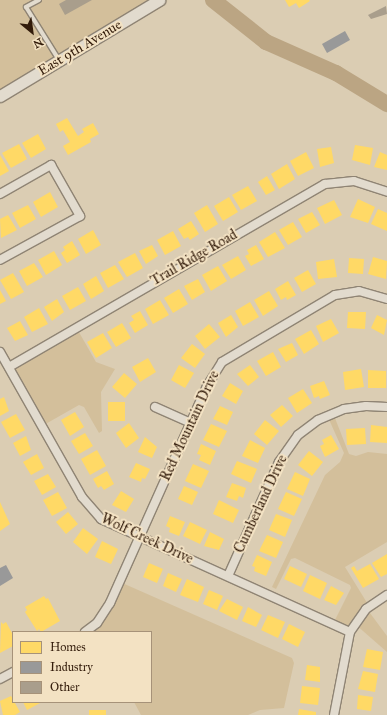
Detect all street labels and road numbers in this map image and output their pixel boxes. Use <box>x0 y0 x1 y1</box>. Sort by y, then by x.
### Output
street label: East 9th Avenue <box>35 17 125 79</box>
street label: Trail Ridge Road <box>148 226 240 290</box>
street label: Red Mountain Drive <box>157 368 223 484</box>
street label: Cumberland Drive <box>231 452 291 556</box>
street label: Wolf Creek Drive <box>98 510 196 568</box>

